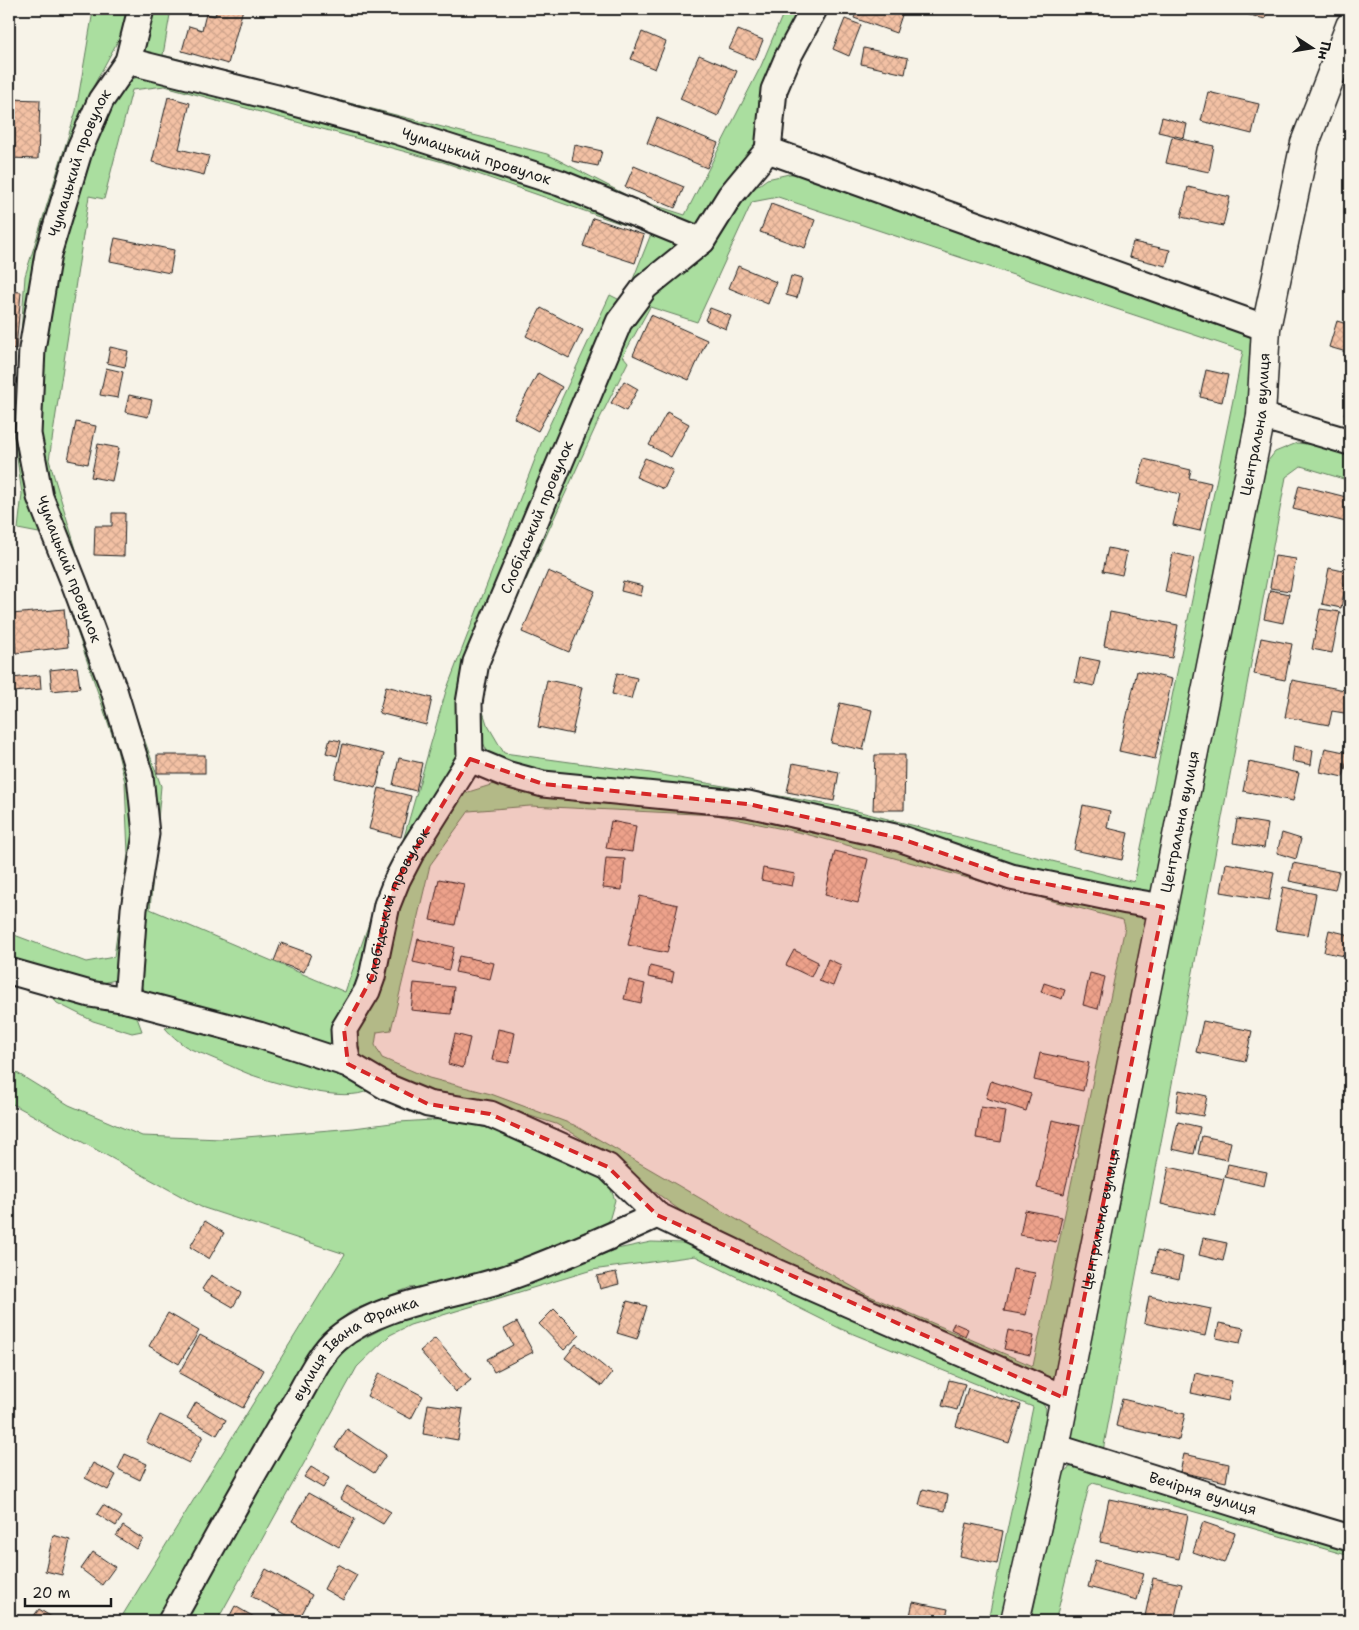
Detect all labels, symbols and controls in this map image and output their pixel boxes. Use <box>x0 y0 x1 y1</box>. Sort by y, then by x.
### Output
north arrow <box>1286 22 1336 72</box>
text: Пн <box>1314 40 1335 62</box>
street label: Чумацький провулок <box>44 85 116 239</box>
street label: Чумацький провулок <box>399 123 554 190</box>
street label: Центральна вулиця <box>1235 352 1275 498</box>
street label: Слобідський провулок <box>496 438 578 597</box>
street label: Чумацький провулок <box>32 493 106 645</box>
street label: Центральна вулиця <box>1156 749 1204 895</box>
street label: Слобідський провулок <box>361 824 434 986</box>
street label: Центральна вулиця <box>1077 1146 1125 1292</box>
street label: вулиця Івана Франка <box>288 1292 421 1405</box>
street label: Вечірня вулиця <box>1146 1467 1259 1520</box>
scale bar <box>25 1575 111 1607</box>
text: 20 m <box>32 1583 71 1603</box>

